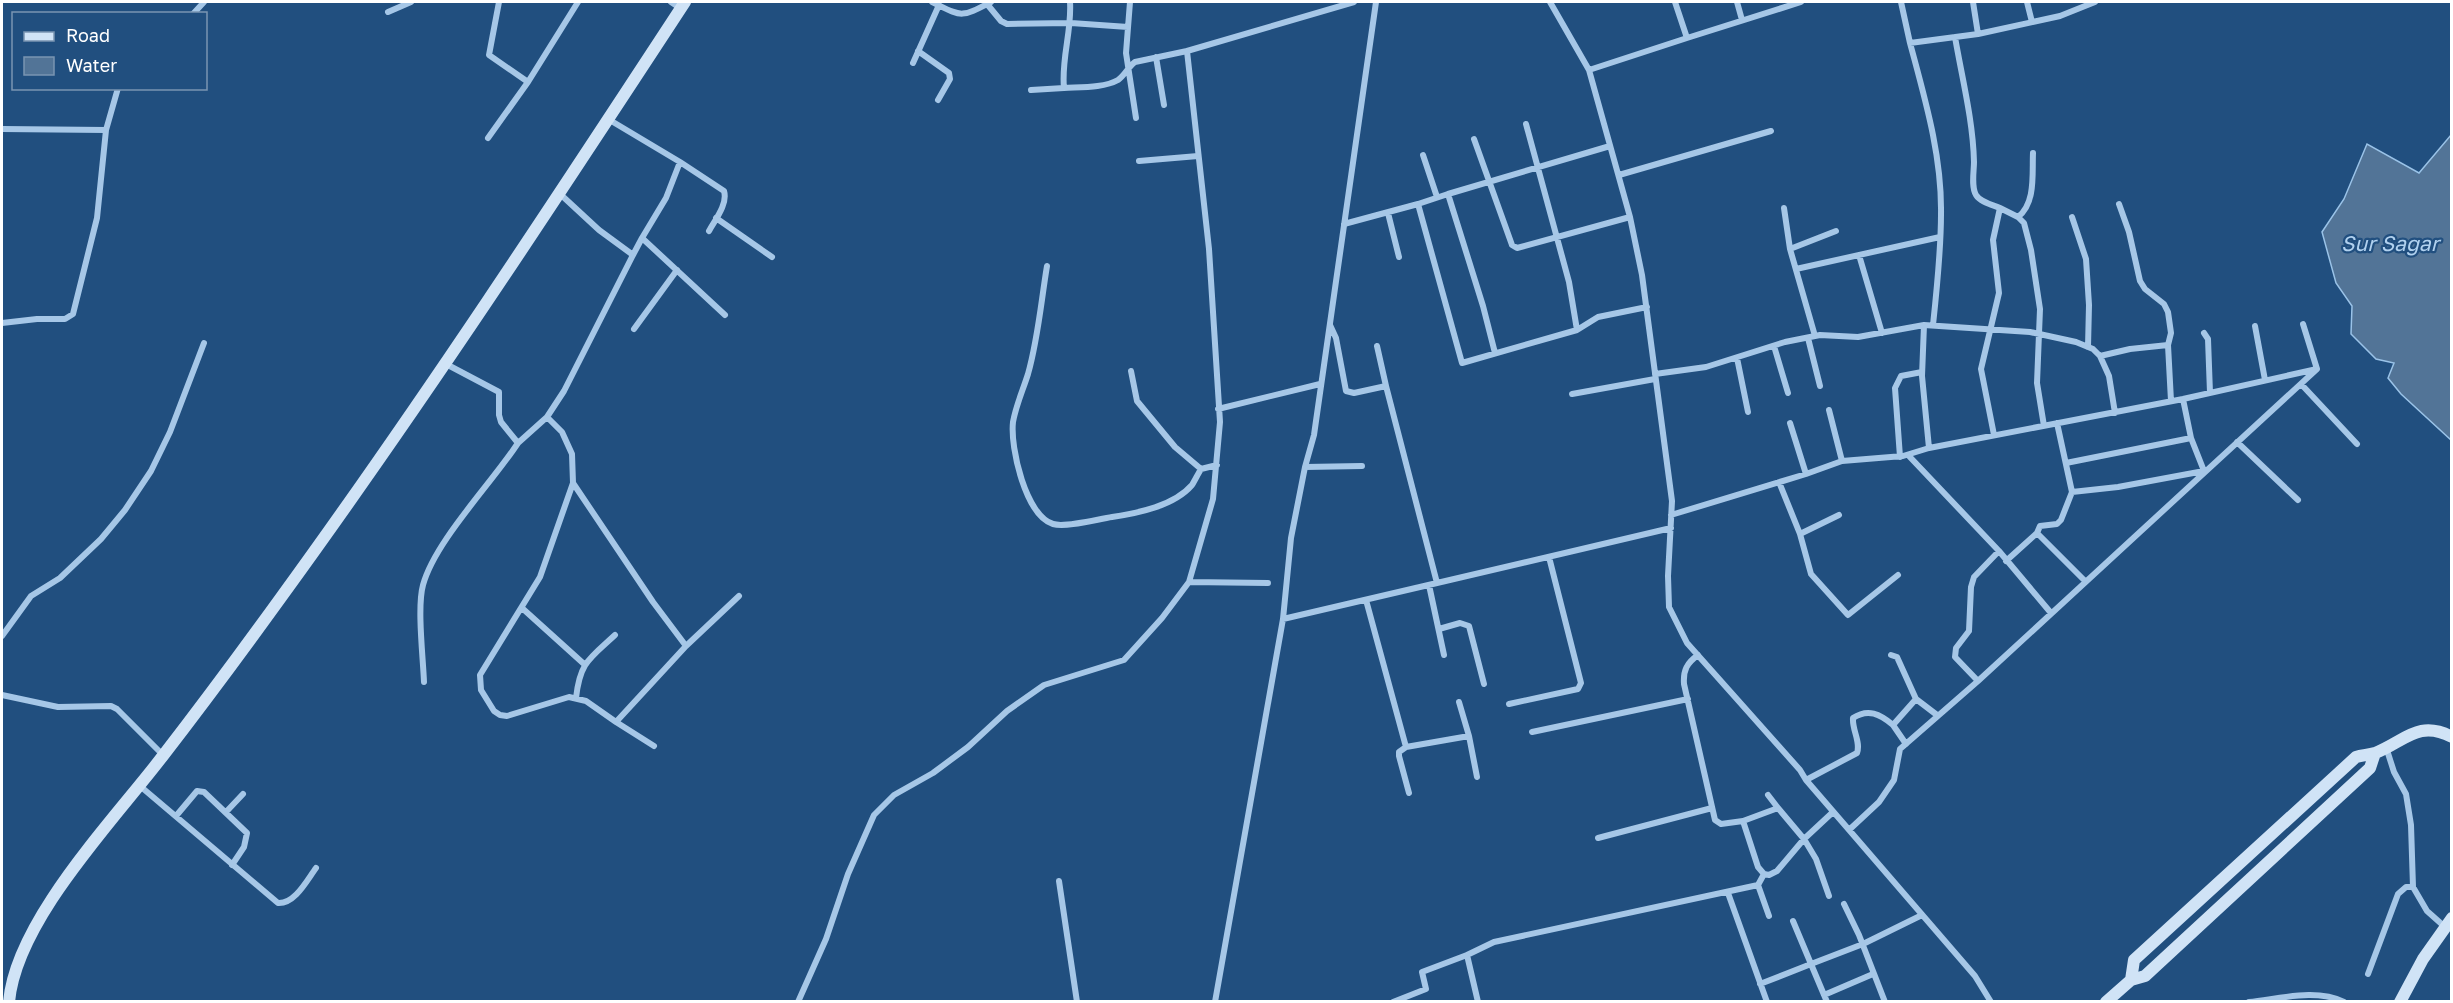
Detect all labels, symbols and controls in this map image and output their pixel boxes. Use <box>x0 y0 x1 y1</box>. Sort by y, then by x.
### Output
legend <box>12 12 207 90</box>
text: Road <box>66 24 110 46</box>
text: Water <box>66 54 117 76</box>
water label: Sur Sagar <box>2341 230 2442 256</box>

